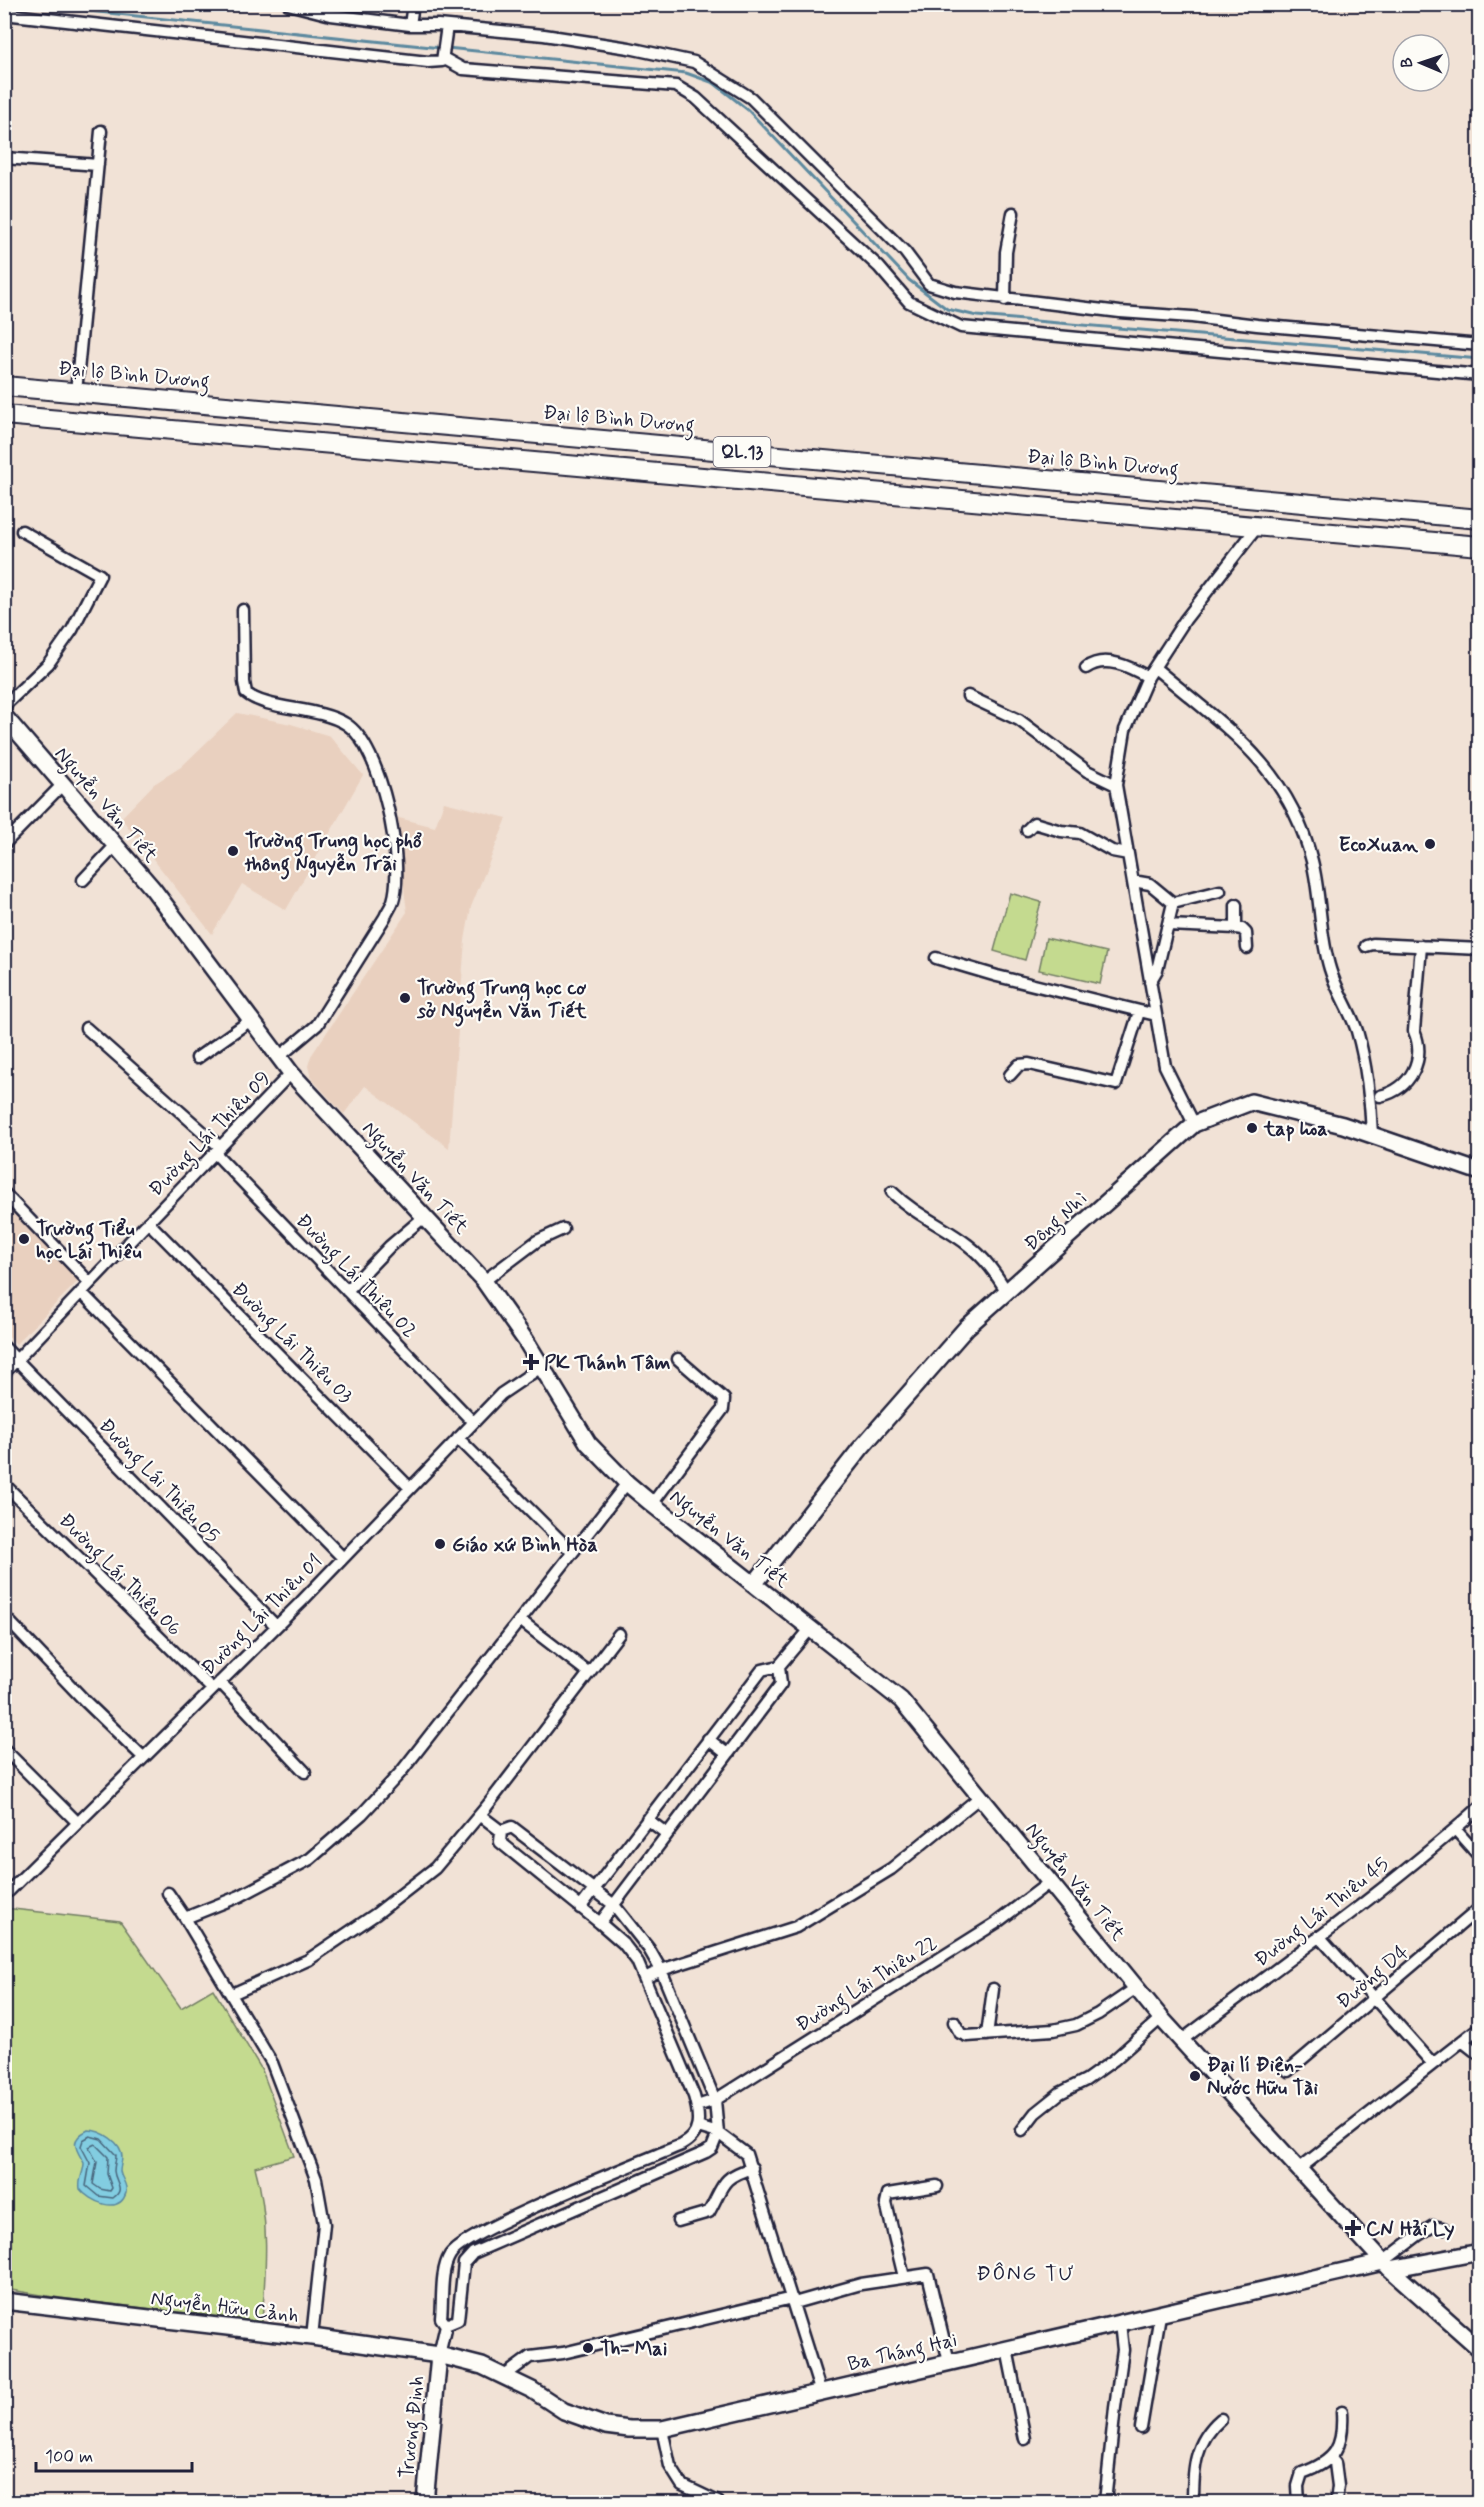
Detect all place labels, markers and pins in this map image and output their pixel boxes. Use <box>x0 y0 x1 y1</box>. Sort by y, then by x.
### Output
place label: Trường Trung học phổ thông Nguyễn Trãi <box>244 828 422 880</box>
place label: EcoXuan <box>1339 832 1418 859</box>
marker: EcoXuan <box>1423 837 1437 851</box>
marker: Trường Trung học phổ thông Nguyễn Trãi <box>226 844 240 858</box>
place label: Trường Trung học cơ sở Nguyễn Văn Tiết <box>416 975 588 1027</box>
marker: Trường Trung học cơ sở Nguyễn Văn Tiết <box>398 991 412 1005</box>
place label: tap hoa <box>1263 1116 1328 1143</box>
marker: tap hoa <box>1245 1121 1259 1135</box>
place label: Trường Tiểu học Lái Thiêu <box>36 1216 142 1266</box>
marker: Trường Tiểu học Lái Thiêu <box>17 1232 31 1246</box>
place label: PK Thánh Tâm <box>544 1350 671 1377</box>
marker: PK Thánh Tâm <box>522 1353 540 1371</box>
place label: Giáo xứ Bình Hòa <box>452 1532 598 1559</box>
marker: Giáo xứ Bình Hòa <box>433 1537 447 1551</box>
place label: Đại lí Điện- Nước Hữu Tài <box>1207 2052 1319 2102</box>
marker: Đại lí Điện- Nước Hữu Tài <box>1188 2069 1202 2083</box>
place label: CN Hải Ly <box>1366 2216 1454 2243</box>
marker: CN Hải Ly <box>1344 2219 1362 2237</box>
place label: Th- Mai <box>600 2336 667 2363</box>
marker: Th- Mai <box>581 2341 595 2355</box>

